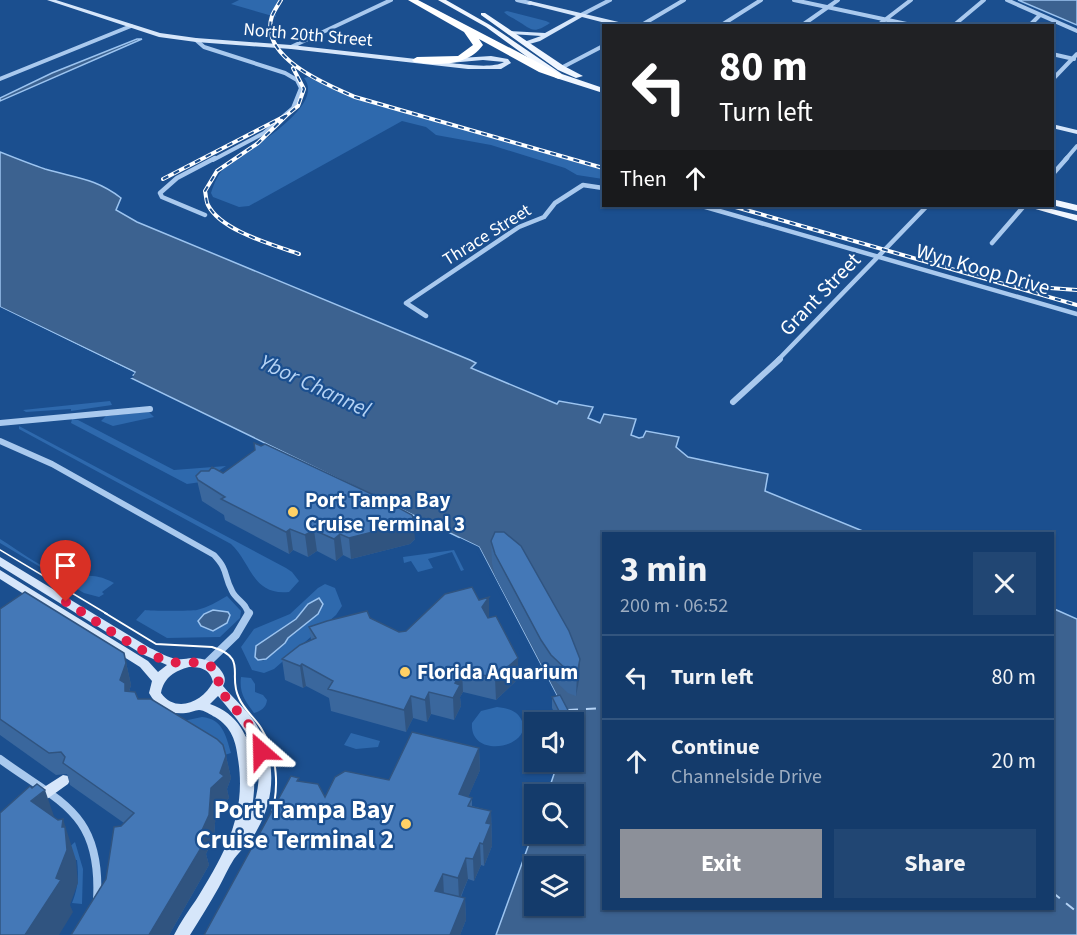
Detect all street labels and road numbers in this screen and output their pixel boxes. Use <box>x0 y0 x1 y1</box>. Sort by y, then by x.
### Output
street label: North 20th Street <box>242 17 374 53</box>
street label: Thrace Street <box>438 198 536 272</box>
street label: Wyn Koop Drive <box>912 236 1054 302</box>
street label: Grant Street <box>772 246 868 342</box>

